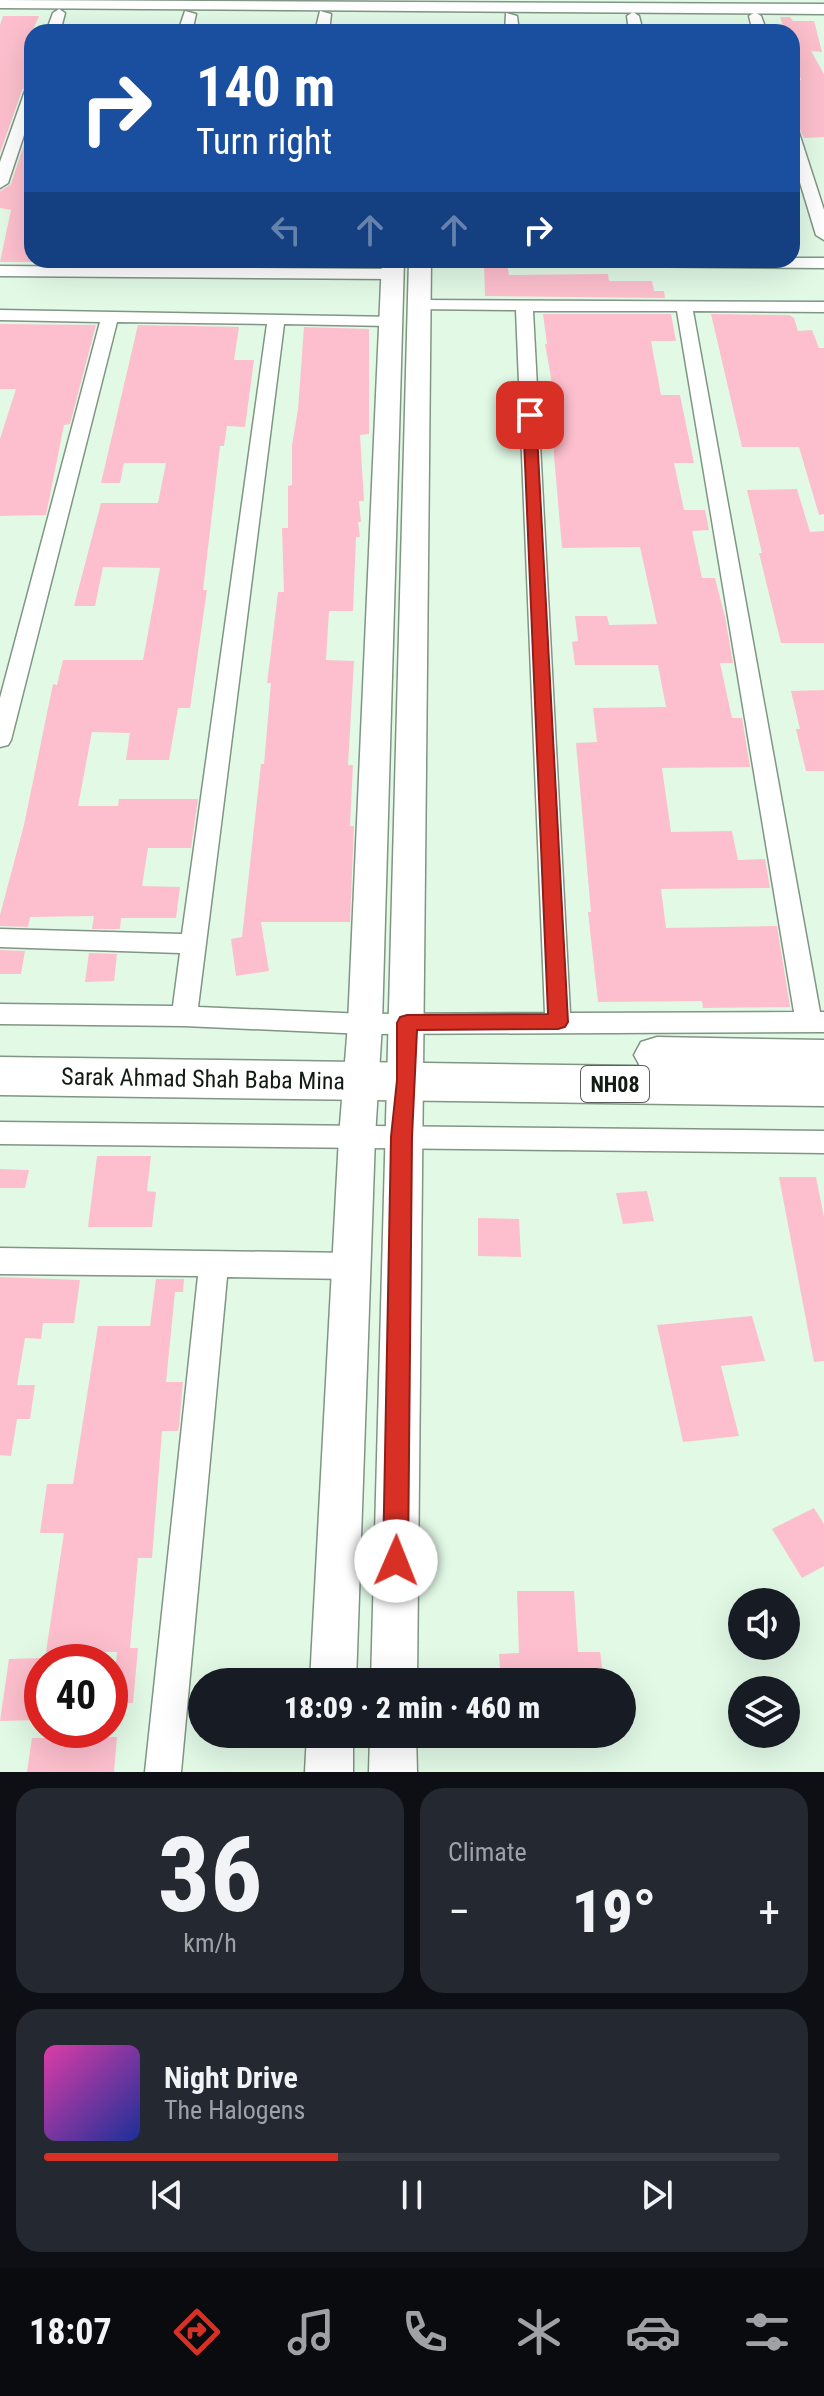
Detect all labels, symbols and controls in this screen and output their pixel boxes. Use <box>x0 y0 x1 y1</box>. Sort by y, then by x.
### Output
text: 140 m <box>196 54 335 120</box>
icon: right <box>64 56 168 160</box>
text: Turn right <box>196 121 332 163</box>
icon: left <box>264 208 308 252</box>
icon: ahead <box>348 208 392 252</box>
icon: ahead <box>432 208 476 252</box>
icon: right <box>516 208 560 252</box>
pin <box>496 381 564 449</box>
icon: arrive <box>508 393 552 437</box>
street label: Sarak Ahmad Shah Baba Mina <box>61 1063 345 1095</box>
road number: NH08 <box>581 1066 649 1102</box>
position arrow <box>354 1519 438 1603</box>
map controls <box>728 1588 800 1748</box>
button: sound <box>728 1588 800 1660</box>
speed limit sign: 40 <box>24 1644 128 1748</box>
button: layers <box>728 1676 800 1748</box>
text: 18:09 · 2 min · 460 m <box>284 1690 540 1725</box>
text: 36 <box>157 1815 263 1936</box>
text: Climate <box>448 1837 527 1867</box>
text: 19° <box>572 1876 656 1947</box>
text: − <box>448 1886 470 1938</box>
text: + <box>758 1886 780 1938</box>
text: km/h <box>183 1928 237 1958</box>
text: Night Drive <box>164 2060 298 2095</box>
text: The Halogens <box>164 2095 305 2125</box>
icon: previous <box>145 2173 189 2217</box>
icon: pause <box>390 2173 434 2217</box>
icon: next <box>635 2173 679 2217</box>
icon: directions <box>169 2304 225 2360</box>
icon: music <box>283 2304 339 2360</box>
icon: phone <box>397 2304 453 2360</box>
icon: climate <box>511 2304 567 2360</box>
icon: car <box>625 2304 681 2360</box>
icon: filters <box>739 2304 795 2360</box>
text: 18:07 <box>29 2311 112 2353</box>

